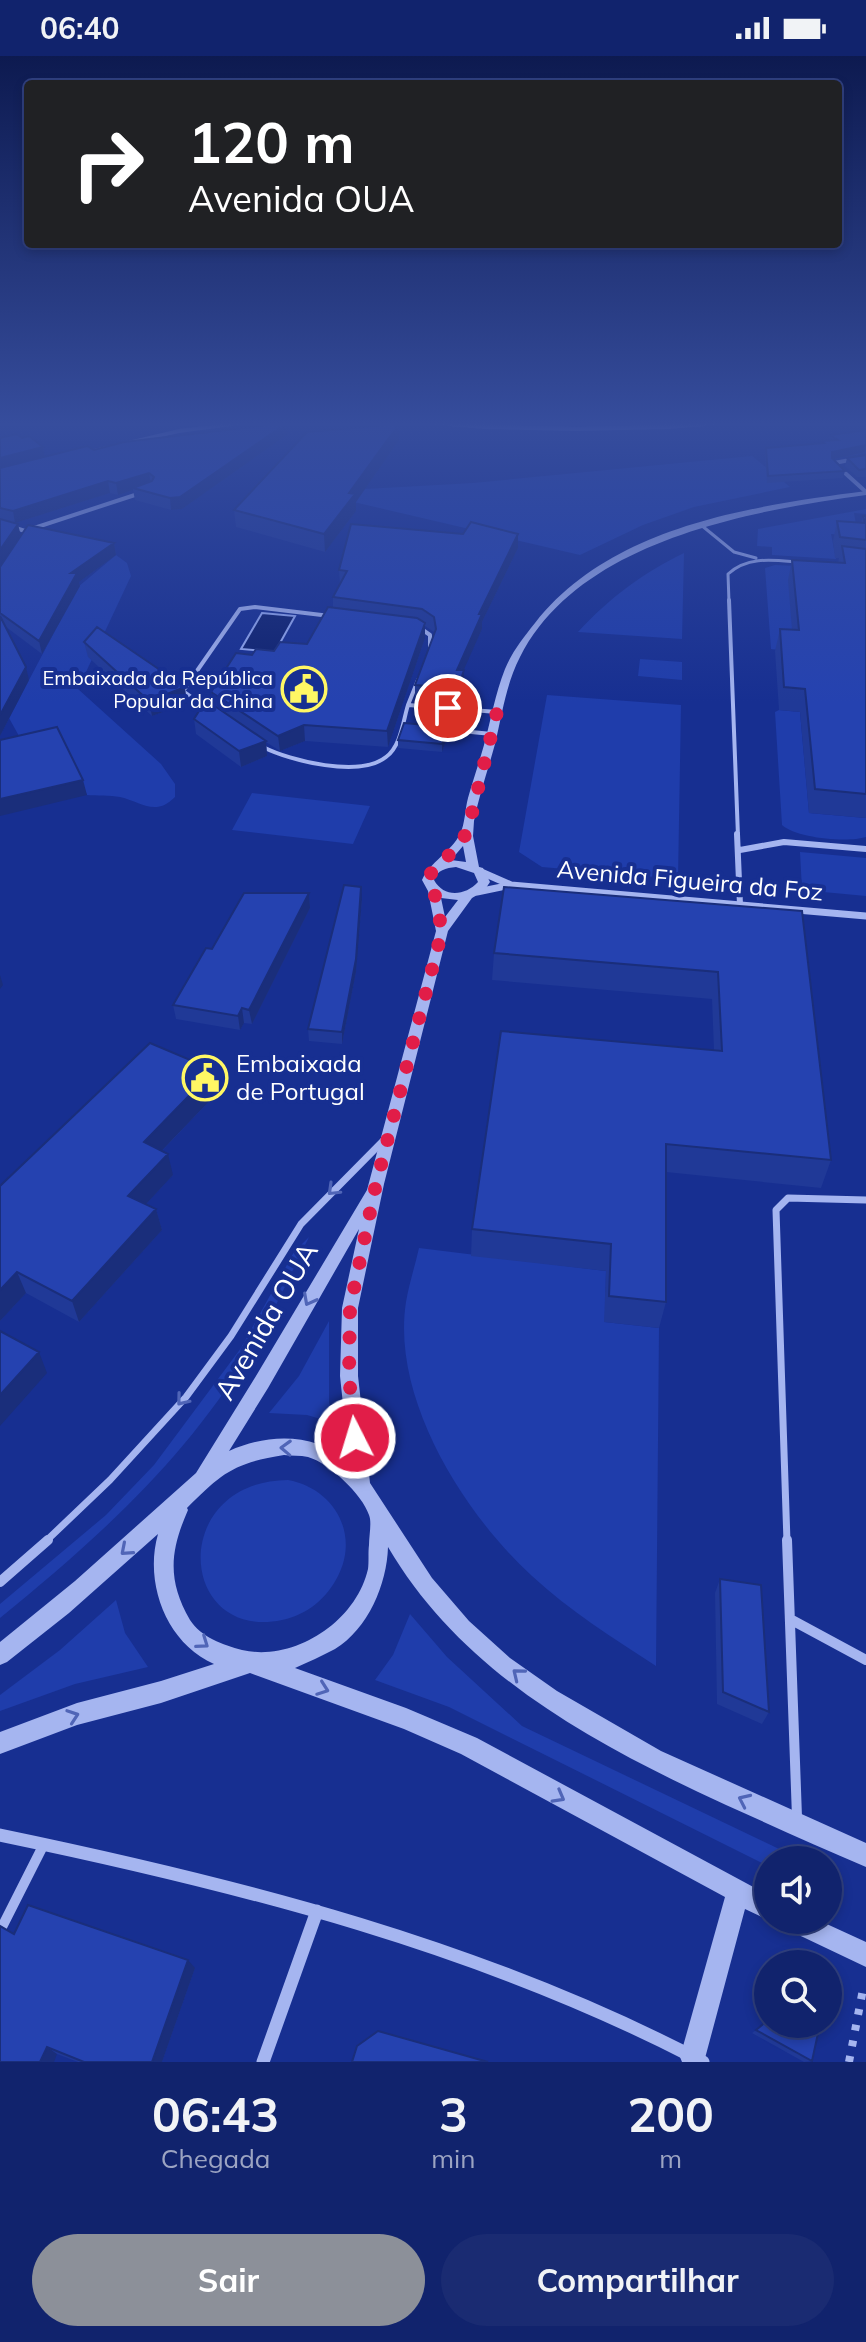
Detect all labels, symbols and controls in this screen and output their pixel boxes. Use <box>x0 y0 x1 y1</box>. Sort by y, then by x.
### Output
text: 06:40 <box>40 9 119 47</box>
text: 120 m <box>188 107 355 177</box>
icon: right <box>56 112 160 216</box>
text: Avenida OUA <box>188 176 415 221</box>
place label: Embaixada da República Popular da China <box>42 665 273 713</box>
public building icon: Embaixada da República Popular da China <box>280 665 328 713</box>
pin <box>414 674 482 742</box>
icon: arrive <box>426 686 470 730</box>
street label: Avenida Figueira da Foz <box>556 853 824 907</box>
place label: Embaixada de Portugal <box>236 1048 365 1106</box>
public building icon: Embaixada de Portugal <box>181 1054 229 1102</box>
one-way arrow <box>328 1180 342 1195</box>
street label: Avenida OUA <box>206 1235 325 1406</box>
one-way arrow <box>303 1292 318 1306</box>
one-way arrow <box>178 1391 192 1406</box>
position arrow <box>313 1396 397 1480</box>
one-way arrow <box>279 1439 292 1457</box>
one-way arrow <box>120 1540 135 1554</box>
one-way arrow <box>194 1634 208 1649</box>
one-way arrow <box>512 1669 527 1684</box>
one-way arrow <box>315 1679 329 1696</box>
one-way arrow <box>65 1709 79 1725</box>
one-way arrow <box>551 1787 565 1802</box>
one-way arrow <box>738 1794 752 1810</box>
map controls <box>754 1846 842 2038</box>
button: sound <box>754 1846 842 1934</box>
button: search <box>754 1950 842 2038</box>
text: 06:43 <box>152 2084 279 2144</box>
text: 3 <box>439 2084 468 2144</box>
text: 200 <box>628 2084 714 2144</box>
text: Chegada <box>161 2142 270 2175</box>
text: min <box>431 2142 475 2175</box>
text: m <box>659 2142 682 2175</box>
button: Sair <box>32 2234 425 2326</box>
button: Compartilhar <box>441 2234 834 2326</box>

